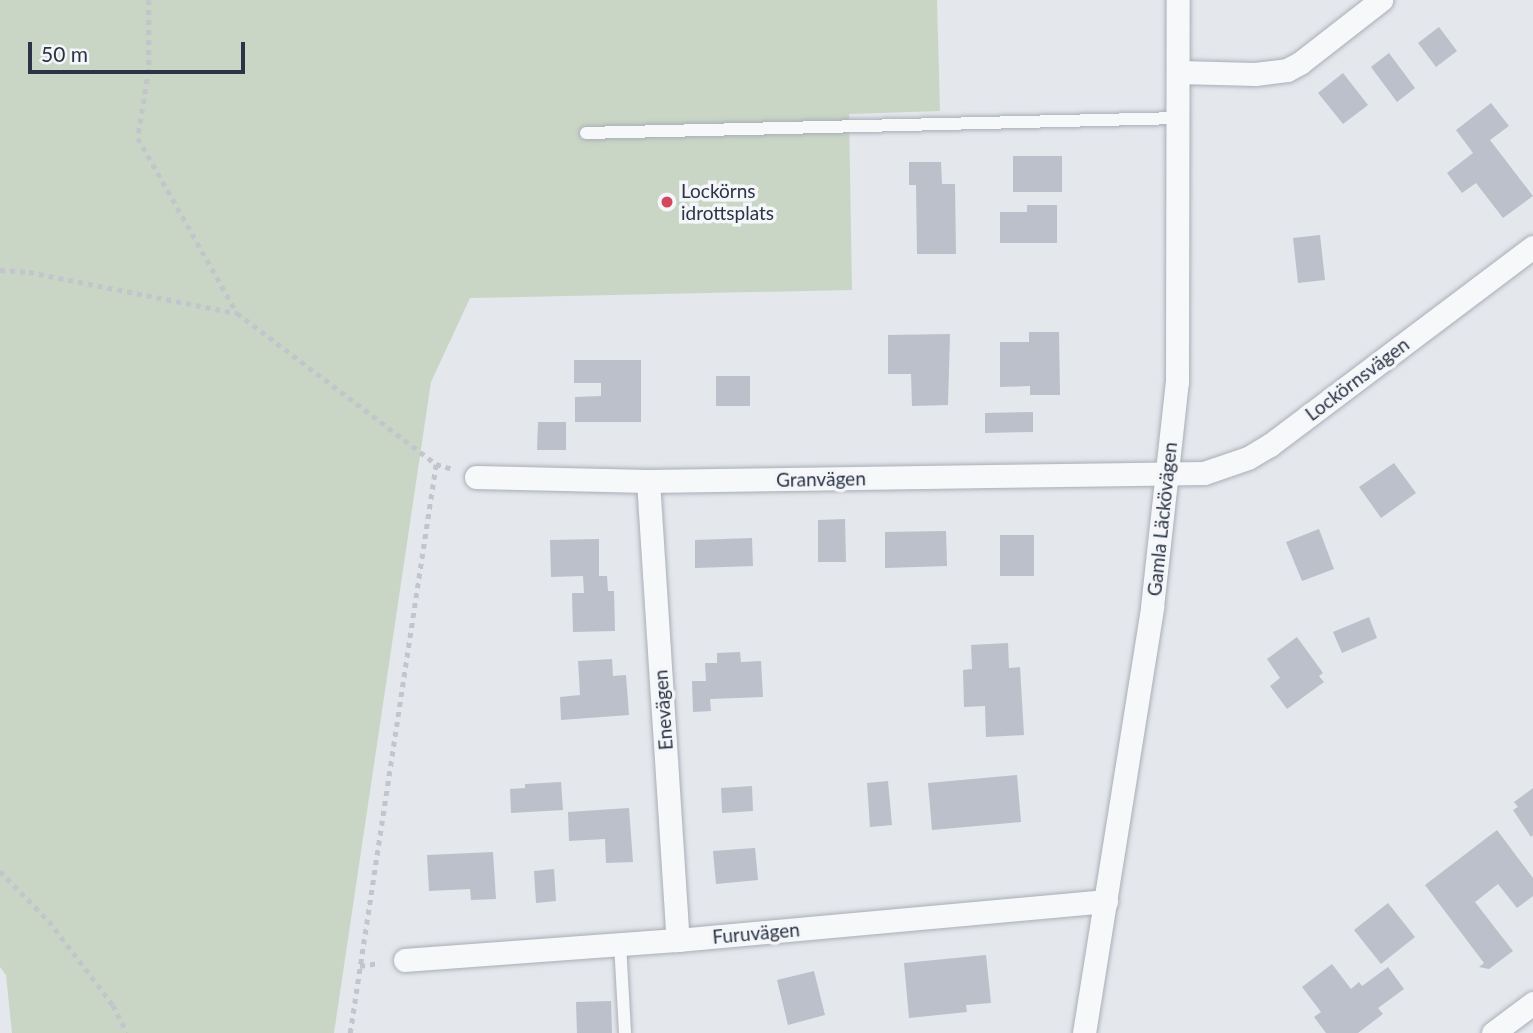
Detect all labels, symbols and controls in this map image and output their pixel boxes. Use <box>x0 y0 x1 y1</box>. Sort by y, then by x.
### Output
scale bar <box>32 28 248 72</box>
text: 50 m <box>41 41 88 66</box>
place label: Lockörns idrottsplats <box>681 180 774 224</box>
marker: Lockörns idrottsplats <box>659 194 675 210</box>
street label: Lockörnsvägen <box>1301 333 1413 425</box>
street label: Gamla Läckövägen <box>1143 441 1181 597</box>
street label: Granvägen <box>776 467 866 491</box>
street label: Enevägen <box>649 669 677 751</box>
street label: Furuvägen <box>711 918 801 948</box>

